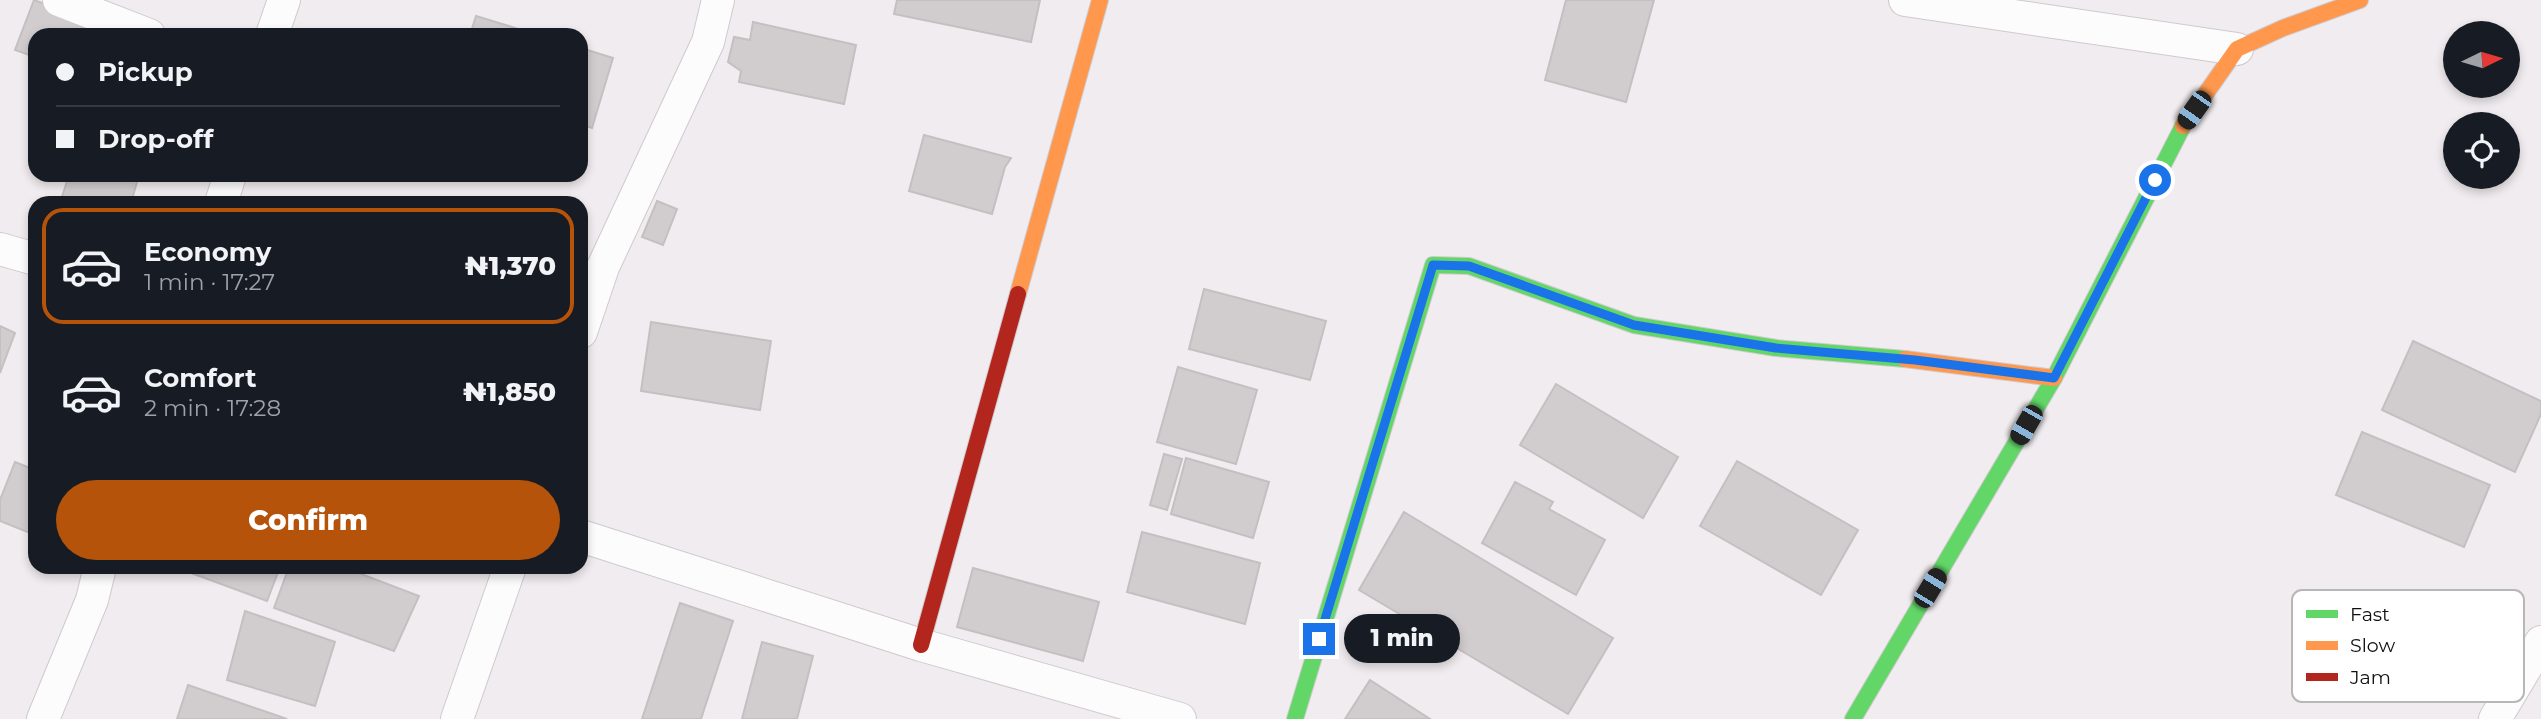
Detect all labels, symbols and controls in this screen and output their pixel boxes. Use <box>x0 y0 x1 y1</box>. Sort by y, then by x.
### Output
north arrow <box>2443 21 2520 98</box>
map controls <box>2443 21 2520 189</box>
text: Pickup <box>98 56 193 88</box>
car <box>2174 87 2215 133</box>
button: locate <box>2443 112 2520 189</box>
text: Drop-off <box>98 123 213 155</box>
route start <box>2139 164 2171 196</box>
icon: car <box>60 235 123 298</box>
text: Economy <box>144 236 271 268</box>
text: ₦1,370 <box>465 250 556 282</box>
text: 1 min · 17:27 <box>144 268 275 296</box>
icon: car <box>60 361 123 424</box>
text: Comfort <box>144 362 256 394</box>
text: ₦1,850 <box>463 376 556 408</box>
text: 2 min · 17:28 <box>144 394 281 422</box>
car <box>2007 402 2046 448</box>
button: Confirm <box>56 480 560 560</box>
car <box>1911 565 1950 611</box>
legend <box>2292 590 2524 702</box>
text: Fast <box>2350 603 2390 626</box>
callout: 1 min <box>1344 614 1459 664</box>
route end <box>1303 623 1335 655</box>
text: 1 min <box>1370 624 1434 652</box>
text: Slow <box>2350 634 2395 657</box>
text: Jam <box>2349 666 2391 689</box>

